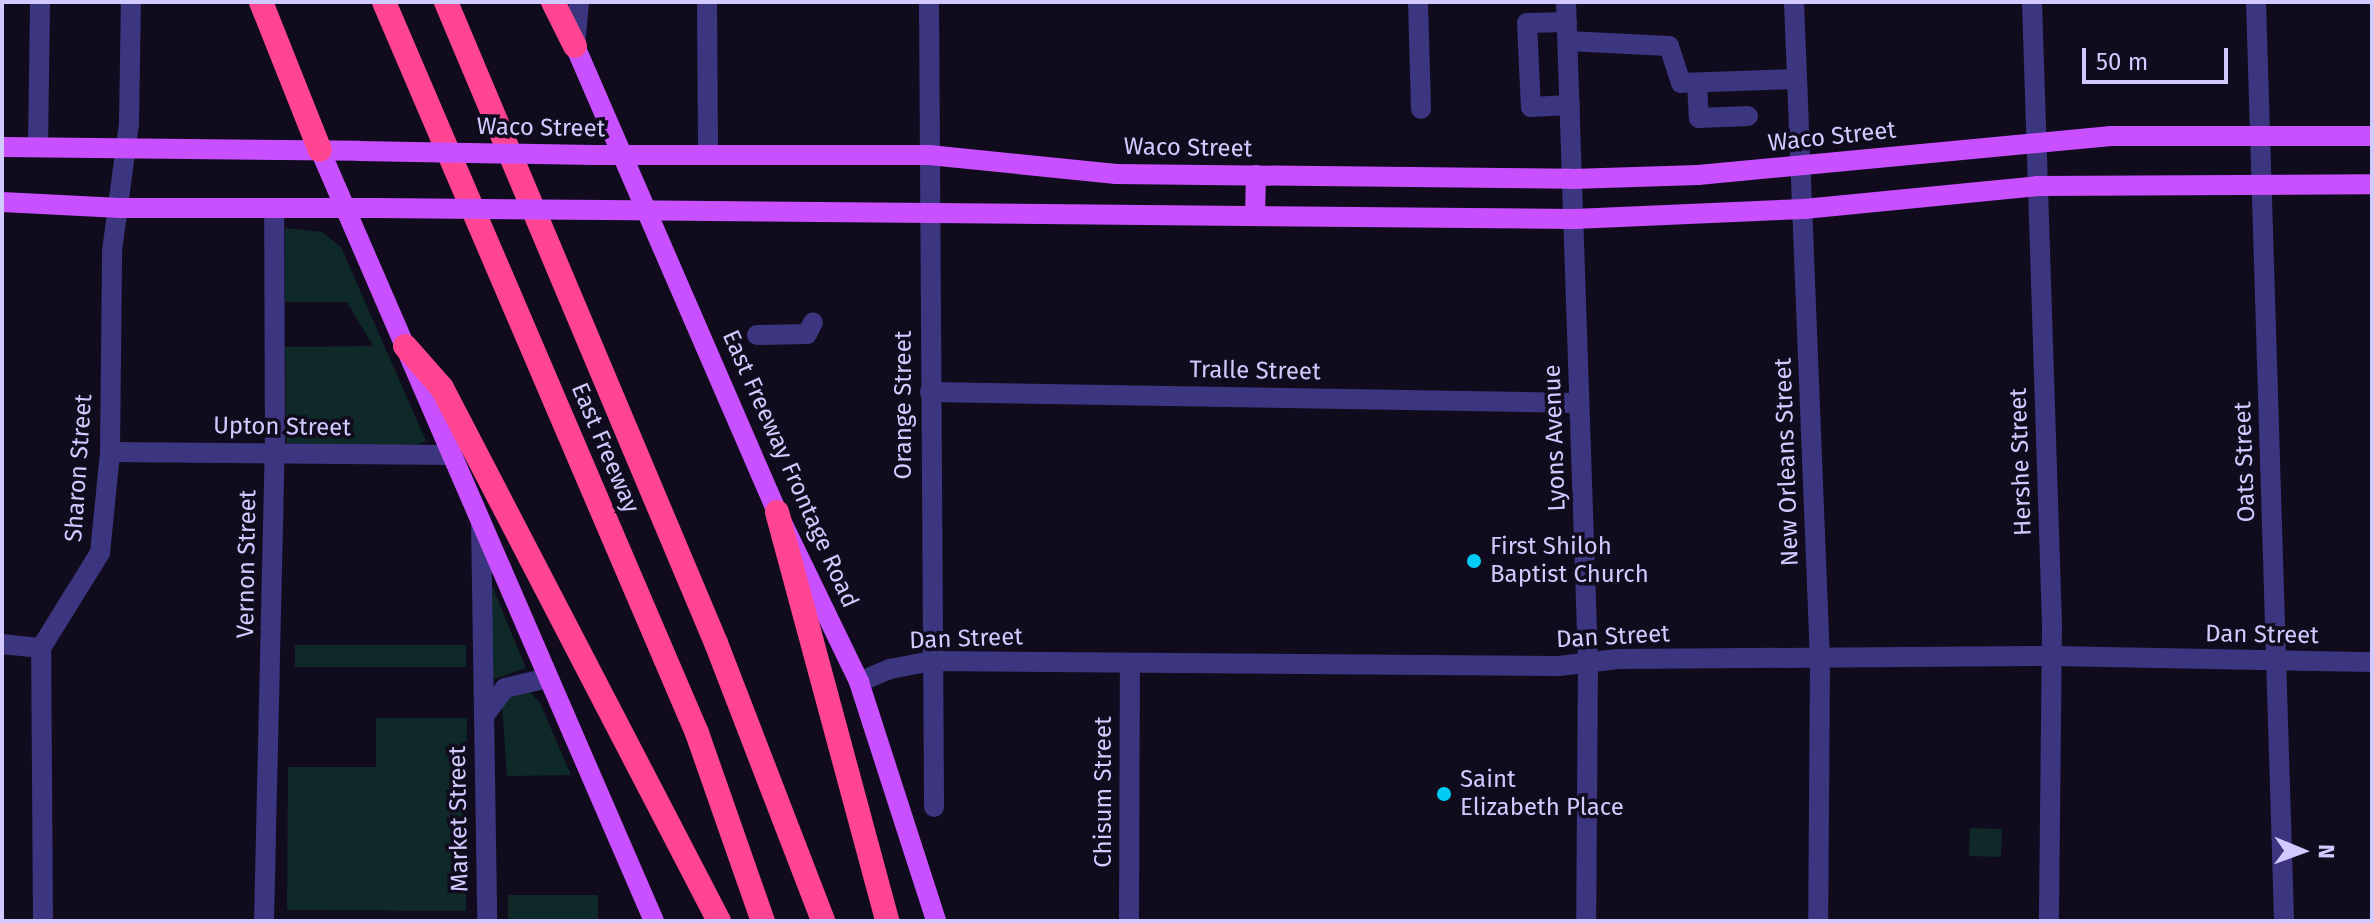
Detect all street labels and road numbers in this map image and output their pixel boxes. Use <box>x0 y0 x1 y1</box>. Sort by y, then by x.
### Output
street label: Waco Street <box>476 112 606 144</box>
street label: Waco Street <box>1767 116 1897 158</box>
street label: Waco Street <box>1123 132 1253 164</box>
street label: East Freeway Frontage Road <box>716 326 864 612</box>
street label: Orange Street <box>890 331 918 479</box>
street label: Tralle Street <box>1189 355 1321 387</box>
street label: New Orleans Street <box>1769 357 1805 567</box>
street label: Lyons Avenue <box>1538 364 1572 512</box>
street label: East Freeway <box>565 379 645 517</box>
street label: Hershe Street <box>2004 387 2038 537</box>
street label: Sharon Street <box>59 393 99 543</box>
street label: Oats Street <box>2229 401 2261 523</box>
street label: Upton Street <box>213 411 351 443</box>
street label: Vernon Street <box>231 489 263 639</box>
street label: Dan Street <box>1555 620 1671 654</box>
street label: Dan Street <box>2205 620 2319 650</box>
street label: Dan Street <box>909 623 1023 655</box>
street label: Chisum Street <box>1090 716 1118 868</box>
street label: Market Street <box>443 746 475 892</box>

